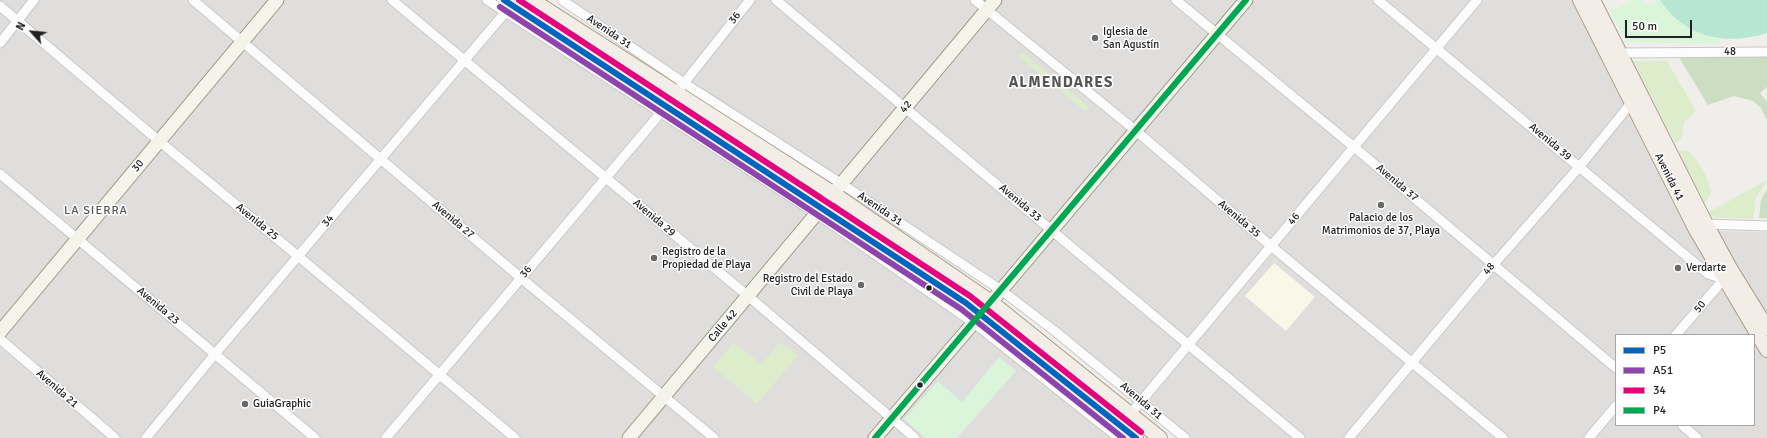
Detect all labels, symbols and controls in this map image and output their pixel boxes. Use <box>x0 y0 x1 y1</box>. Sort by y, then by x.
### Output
street label: 36 <box>726 9 744 27</box>
north arrow <box>12 12 52 52</box>
street label: Avenida 31 <box>584 12 634 52</box>
scale bar <box>1627 12 1694 38</box>
text: 50 m <box>1632 19 1657 34</box>
text: N <box>13 20 28 33</box>
place label: Iglesia de San Agustín <box>1103 25 1159 51</box>
marker: Iglesia de San Agustín <box>1090 33 1100 43</box>
street label: 48 <box>1724 45 1736 59</box>
district label: ALMENDARES <box>1009 74 1113 92</box>
street label: 42 <box>897 98 915 116</box>
street label: Avenida 39 <box>1526 120 1574 164</box>
street label: Avenida 41 <box>1651 151 1687 203</box>
street label: 30 <box>129 157 147 175</box>
street label: Avenida 37 <box>1373 161 1421 205</box>
street label: Avenida 33 <box>996 181 1044 225</box>
street label: Avenida 31 <box>855 189 905 229</box>
street label: Avenida 29 <box>630 196 678 240</box>
street label: Avenida 35 <box>1215 197 1263 241</box>
street label: Avenida 27 <box>429 198 477 242</box>
marker: Palacio de los Matrimonios de 37, Playa <box>1376 200 1386 210</box>
street label: Avenida 25 <box>233 201 281 243</box>
district label: LA SIERRA <box>64 204 128 218</box>
street label: 46 <box>1285 210 1303 228</box>
place label: Palacio de los Matrimonios de 37, Playa <box>1322 211 1440 237</box>
street label: 34 <box>319 212 337 230</box>
place label: Registro de la Propiedad de Playa <box>662 245 751 271</box>
marker: Registro de la Propiedad de Playa <box>649 253 659 263</box>
street label: 48 <box>1480 260 1498 278</box>
place label: Verdarte <box>1686 261 1726 275</box>
street label: 36 <box>517 263 535 281</box>
marker: Verdarte <box>1673 263 1683 273</box>
place label: Registro del Estado Civil de Playa <box>763 272 853 298</box>
marker: Registro del Estado Civil de Playa <box>856 280 866 290</box>
unlabelled marker <box>924 283 934 293</box>
street label: Avenida 23 <box>134 284 182 328</box>
street label: 50 <box>1691 298 1709 316</box>
street label: Calle 42 <box>706 307 740 345</box>
legend <box>1615 334 1755 426</box>
text: P5 <box>1653 343 1666 358</box>
text: A51 <box>1653 363 1673 378</box>
street label: Avenida 21 <box>33 367 81 411</box>
street label: Avenida 31 <box>1117 379 1165 423</box>
unlabelled marker <box>915 380 925 390</box>
text: 34 <box>1653 383 1666 398</box>
place label: GuiaGraphic <box>253 397 311 411</box>
marker: GuiaGraphic <box>240 399 250 409</box>
text: P4 <box>1653 403 1666 418</box>

